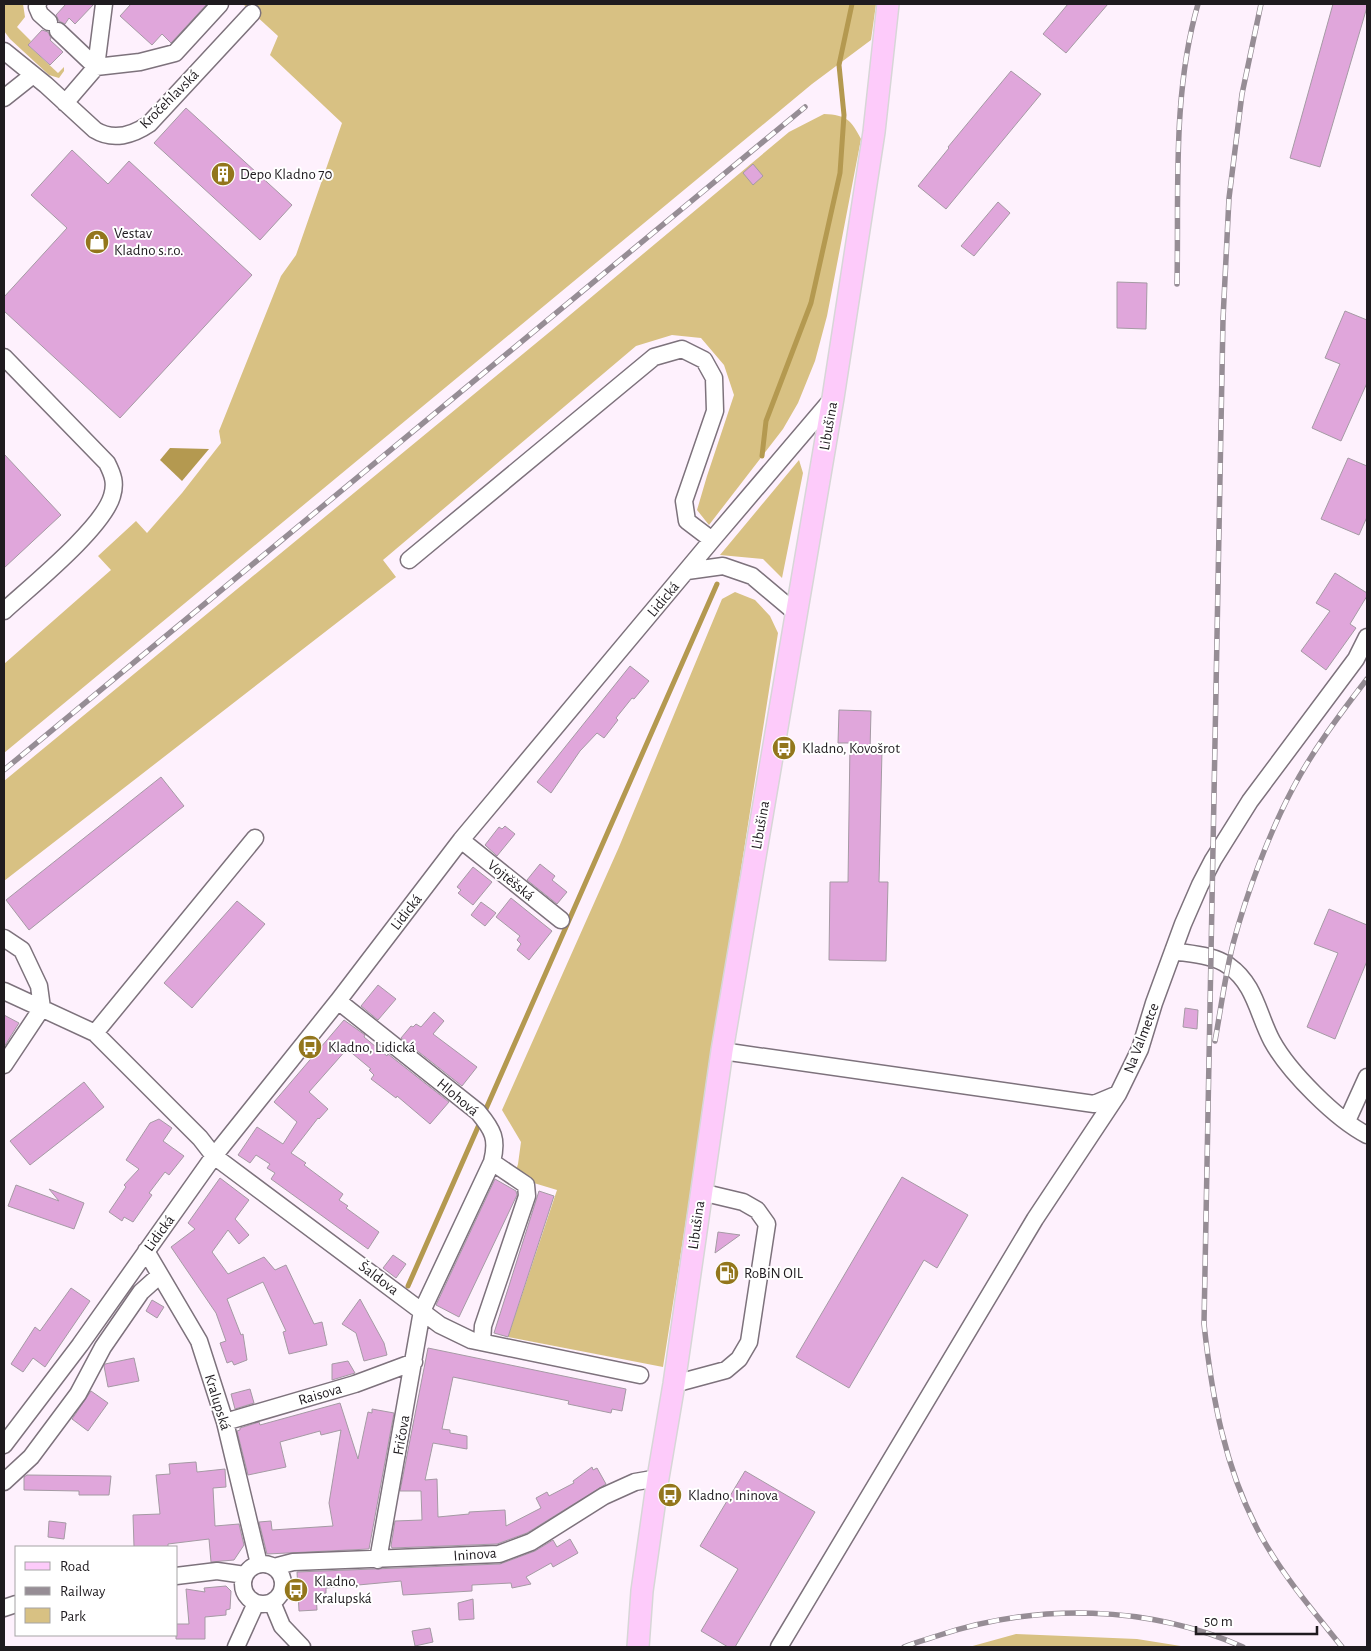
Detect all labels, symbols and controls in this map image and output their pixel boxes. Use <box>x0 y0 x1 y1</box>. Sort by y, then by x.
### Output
street label: Kročehlavská <box>137 67 202 132</box>
building icon: Depo Kladno 70 <box>210 161 236 187</box>
place label: Depo Kladno 70 <box>240 167 333 182</box>
place label: Vestav Kladno s.r.o. <box>114 226 183 258</box>
shop icon: Vestav Kladno s.r.o. <box>84 229 110 255</box>
street label: Libušina <box>817 401 840 452</box>
street label: Lidická <box>645 579 682 620</box>
bus stop icon: Kladno, Kovošrot <box>771 735 797 761</box>
place label: Kladno, Kovošrot <box>802 741 900 756</box>
street label: Libušina <box>749 800 772 851</box>
street label: Vojtěšská <box>485 857 537 904</box>
street label: Lidická <box>388 892 425 933</box>
street label: Na Valmetce <box>1121 1001 1162 1075</box>
bus stop icon: Kladno, Lidická <box>297 1034 323 1060</box>
place label: Kladno, Lidická <box>328 1040 415 1055</box>
street label: Hlohová <box>434 1076 481 1119</box>
street label: Libušina <box>686 1200 707 1250</box>
street label: Lidická <box>141 1212 177 1254</box>
street label: Šaldova <box>356 1258 402 1298</box>
fuel station icon: RoBiN OIL <box>714 1260 740 1286</box>
place label: RoBiN OIL <box>744 1266 804 1281</box>
street label: Kralupská <box>202 1372 233 1432</box>
street label: Raisova <box>297 1381 344 1408</box>
street label: Fričova <box>391 1414 412 1456</box>
bus stop icon: Kladno, Ininova <box>657 1482 683 1508</box>
place label: Kladno, Ininova <box>688 1488 778 1503</box>
legend <box>15 1546 178 1636</box>
street label: Ininova <box>453 1546 497 1563</box>
text: Road <box>60 1559 90 1574</box>
place label: Kladno, Kralupská <box>314 1574 372 1606</box>
bus stop icon: Kladno, Kralupská <box>283 1577 309 1603</box>
text: Railway <box>60 1584 106 1599</box>
scale bar <box>1196 1604 1317 1636</box>
text: Park <box>60 1609 86 1624</box>
text: 50 m <box>1204 1614 1233 1629</box>

